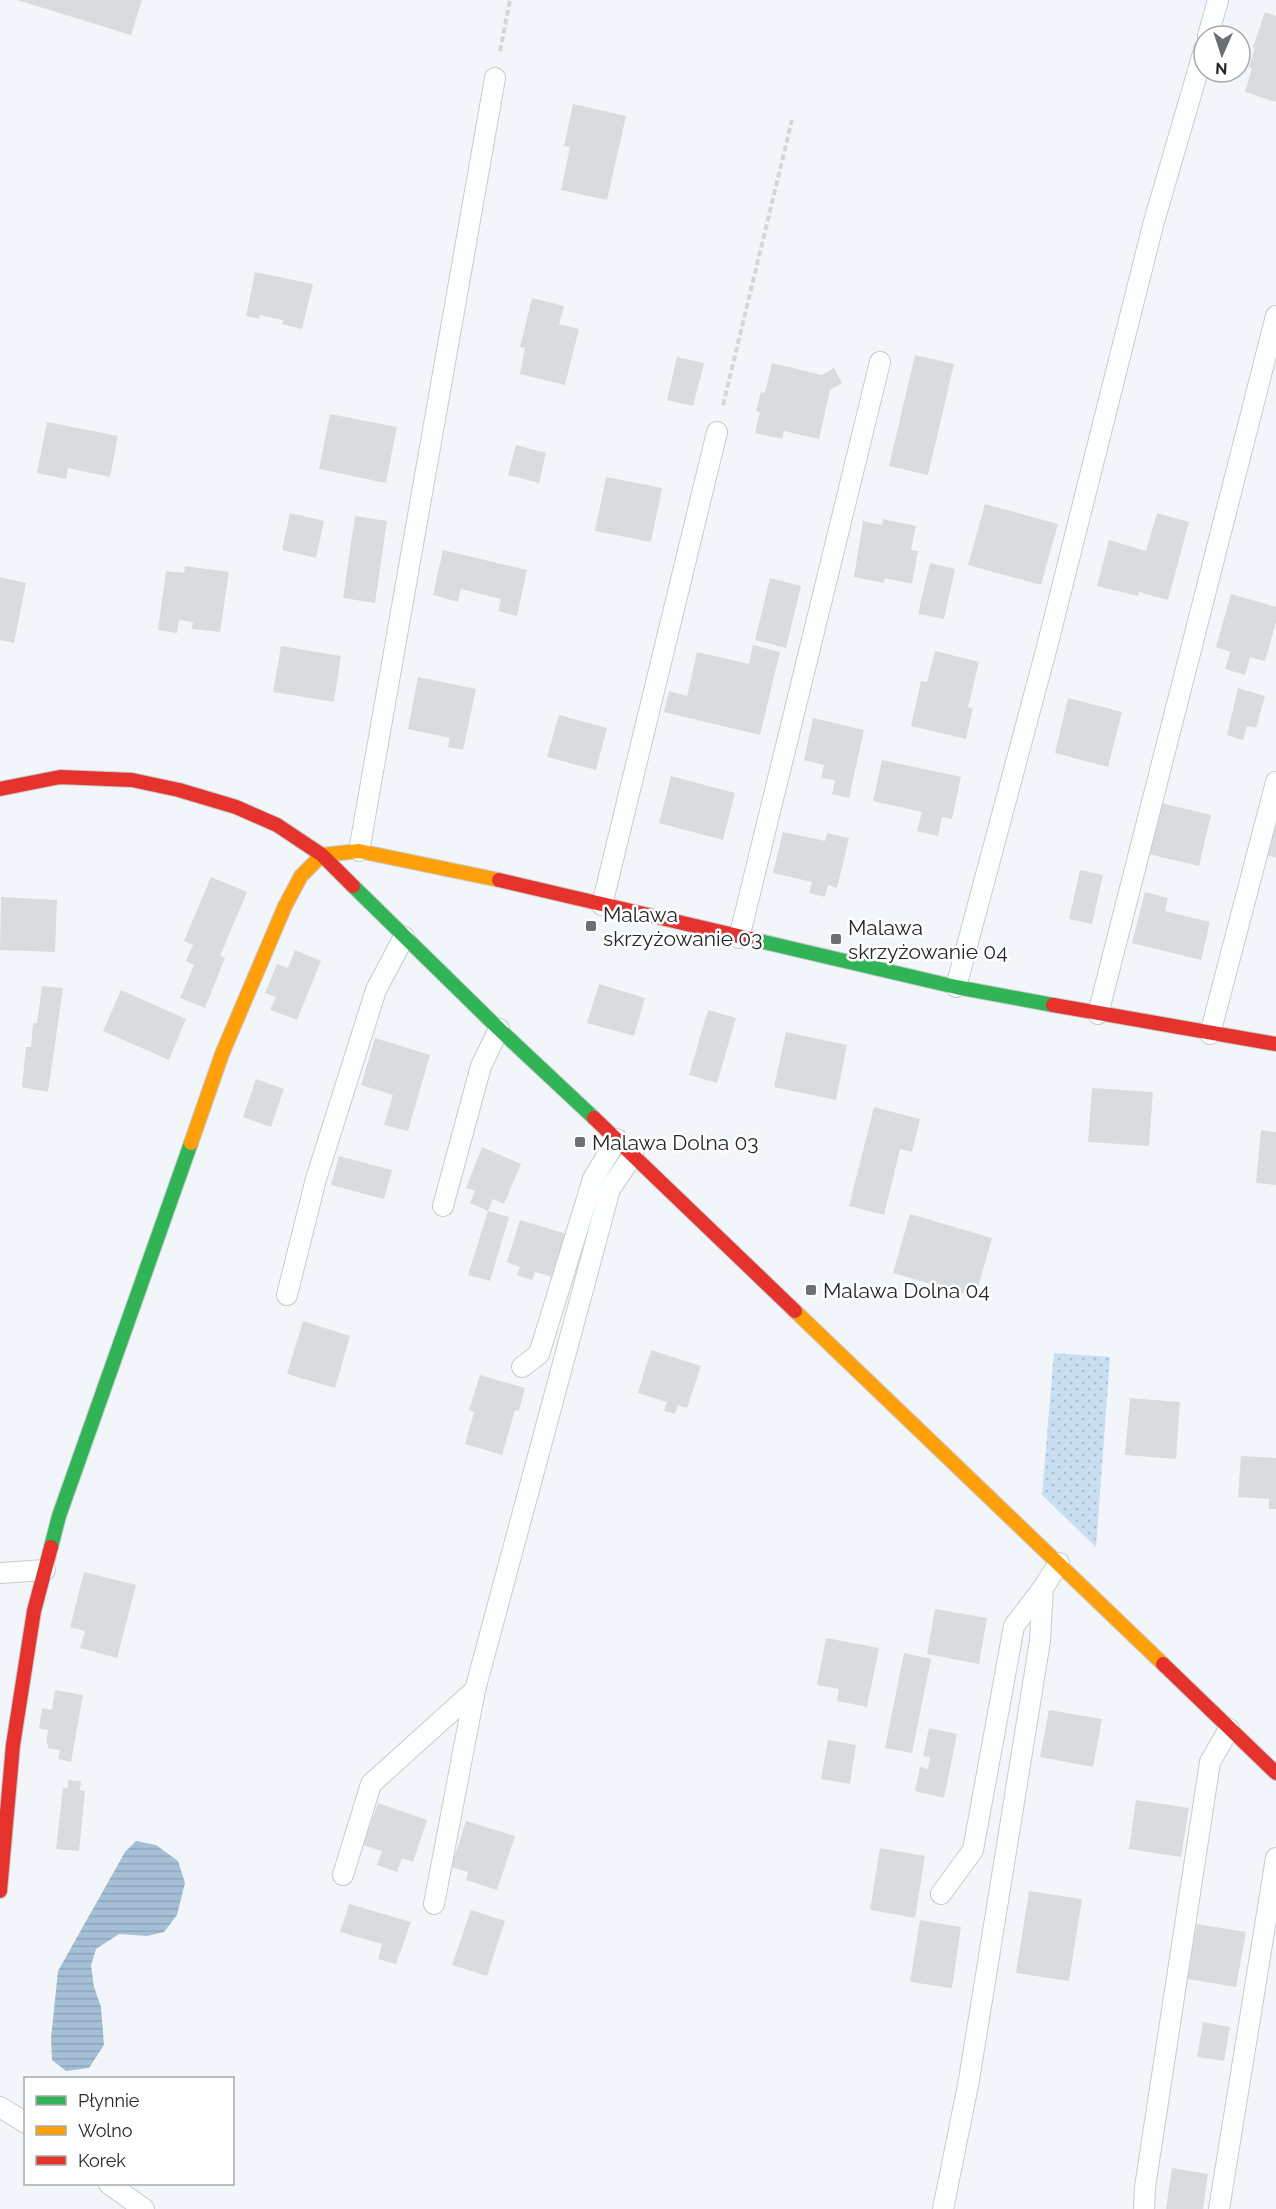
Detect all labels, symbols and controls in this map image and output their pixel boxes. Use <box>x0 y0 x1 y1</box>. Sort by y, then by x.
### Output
north arrow <box>1192 24 1252 84</box>
text: N <box>1215 59 1228 78</box>
place label: Malawa skrzyżowanie 03 <box>603 902 762 951</box>
place label: Malawa skrzyżowanie 04 <box>848 915 1008 964</box>
marker: Malawa skrzyżowanie 03 <box>584 919 598 933</box>
marker: Malawa skrzyżowanie 04 <box>829 932 843 946</box>
place label: Malawa Dolna 03 <box>592 1130 759 1155</box>
marker: Malawa Dolna 03 <box>573 1135 587 1149</box>
place label: Malawa Dolna 04 <box>823 1278 990 1303</box>
marker: Malawa Dolna 04 <box>804 1283 818 1297</box>
legend <box>24 2077 234 2185</box>
text: Płynnie <box>78 2090 140 2111</box>
text: Wolno <box>78 2120 133 2141</box>
text: Korek <box>78 2150 126 2171</box>

